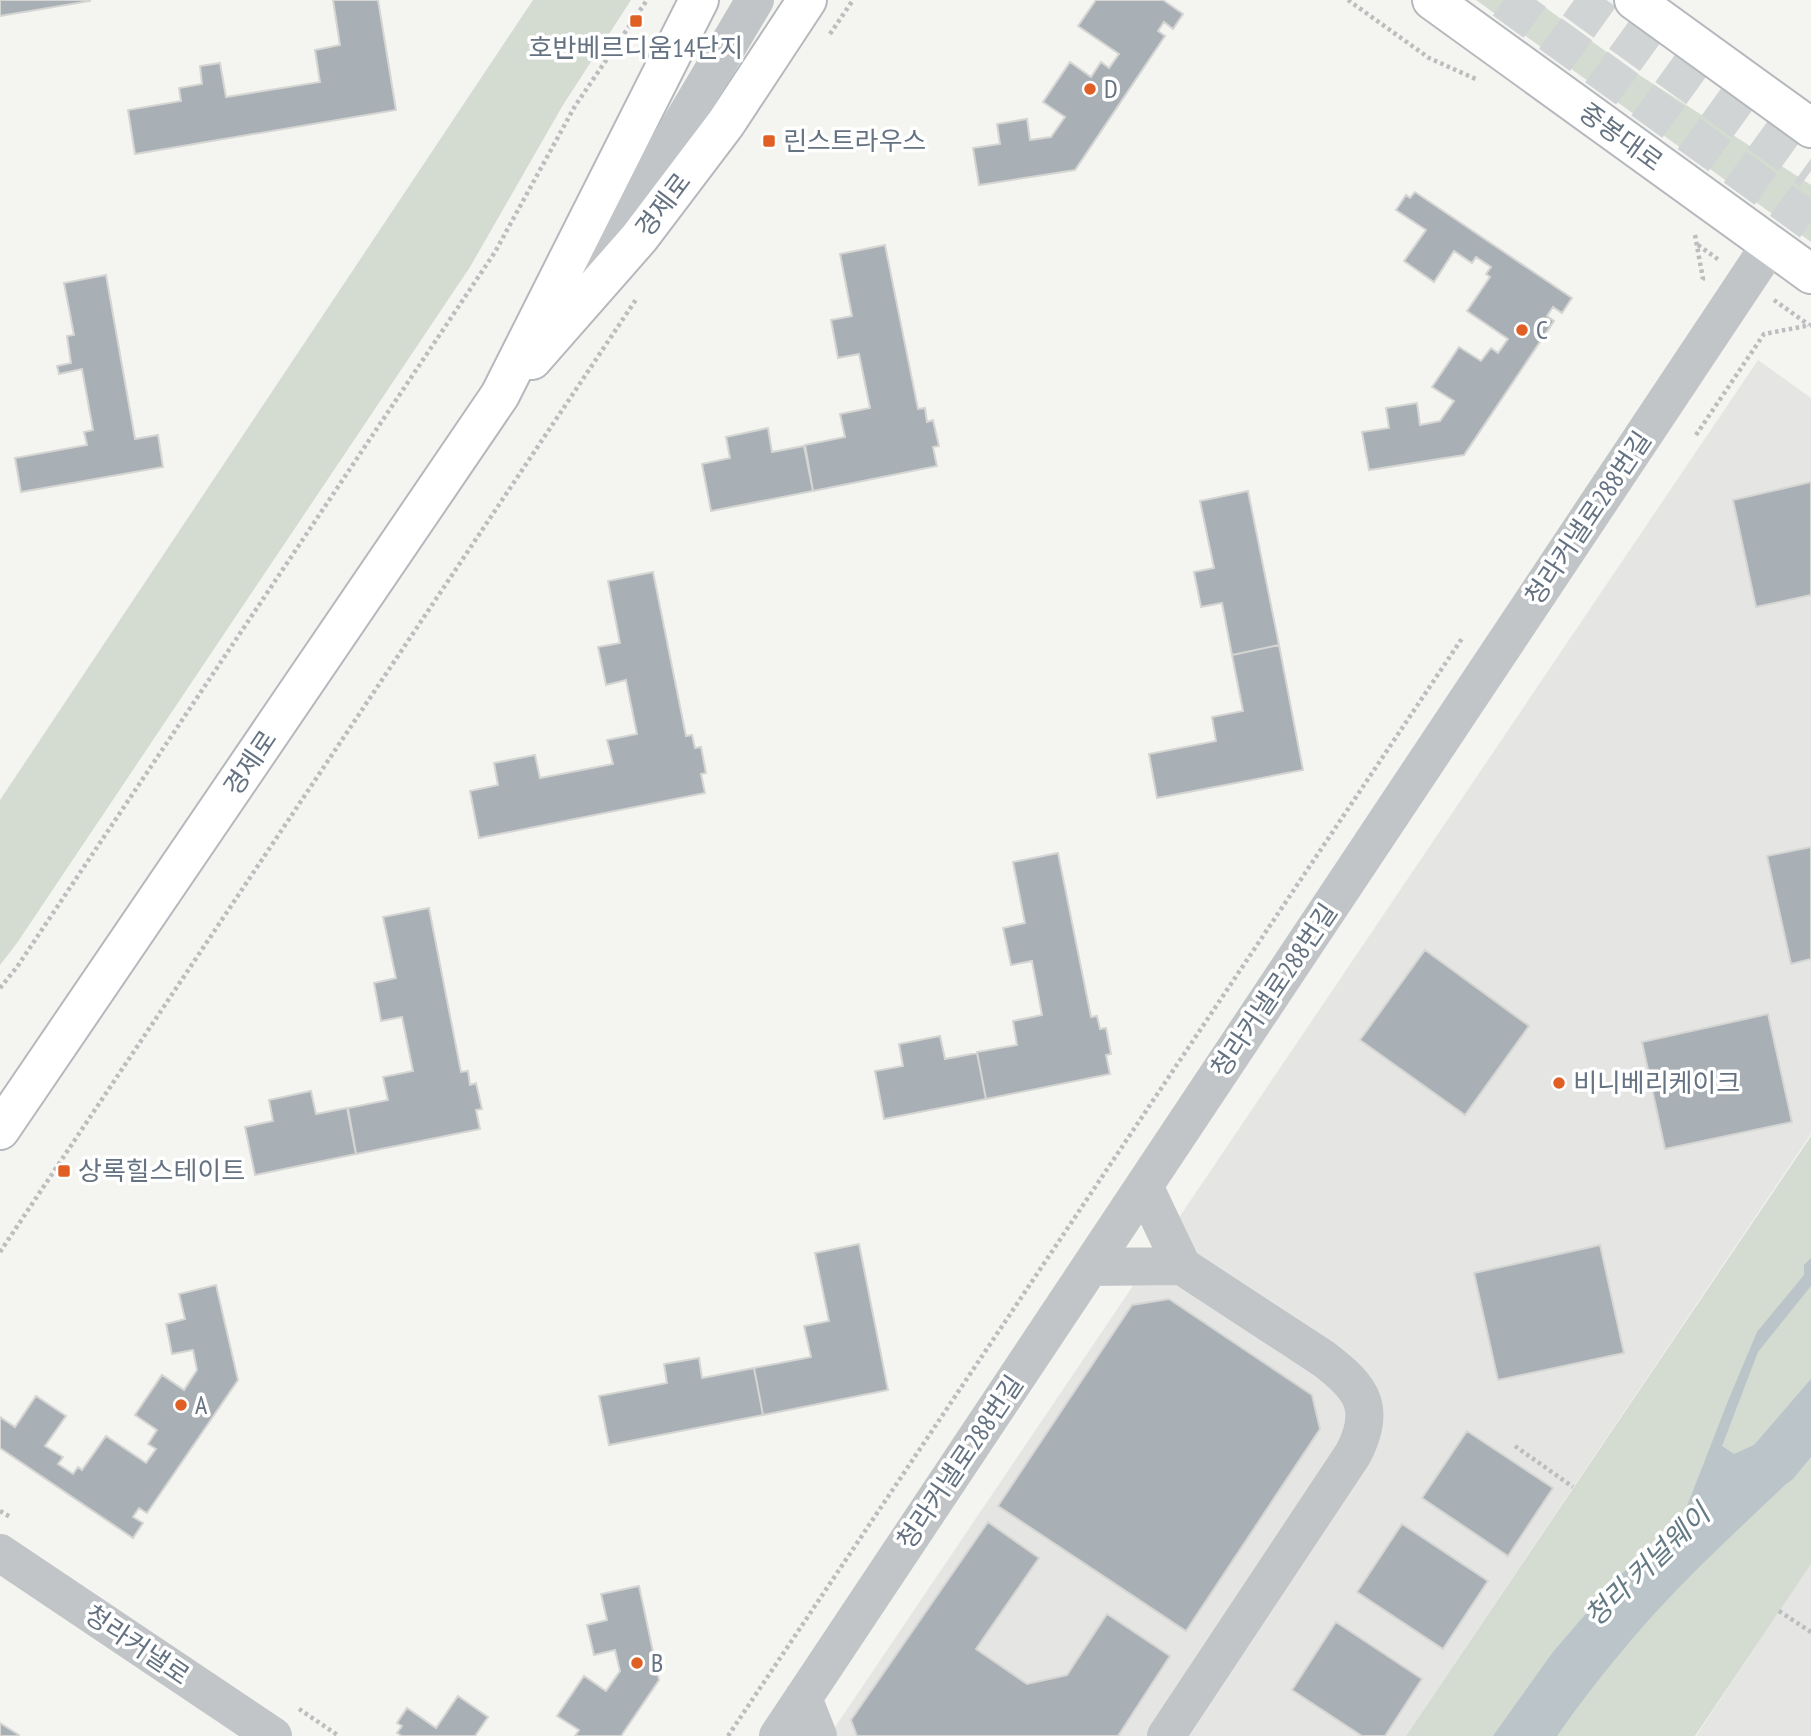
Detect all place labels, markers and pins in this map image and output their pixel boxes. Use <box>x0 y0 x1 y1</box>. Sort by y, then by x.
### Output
marker: 호반베르디움14단지 <box>628 13 644 29</box>
place label: 호반베르디움14단지 <box>529 31 743 64</box>
place label: D <box>1104 72 1118 105</box>
marker: D <box>1082 81 1098 97</box>
place label: 린스트라우스 <box>783 124 927 157</box>
marker: 린스트라우스 <box>761 133 777 149</box>
place label: C <box>1536 313 1548 346</box>
marker: C <box>1514 322 1530 338</box>
place label: 비니베리케이크 <box>1573 1066 1740 1099</box>
marker: 비니베리케이크 <box>1551 1075 1567 1091</box>
place label: 상록힐스테이트 <box>78 1154 245 1187</box>
marker: 상록힐스테이트 <box>56 1163 72 1179</box>
place label: A <box>195 1388 208 1421</box>
marker: A <box>173 1397 189 1413</box>
place label: B <box>651 1646 663 1679</box>
marker: B <box>629 1655 645 1671</box>

